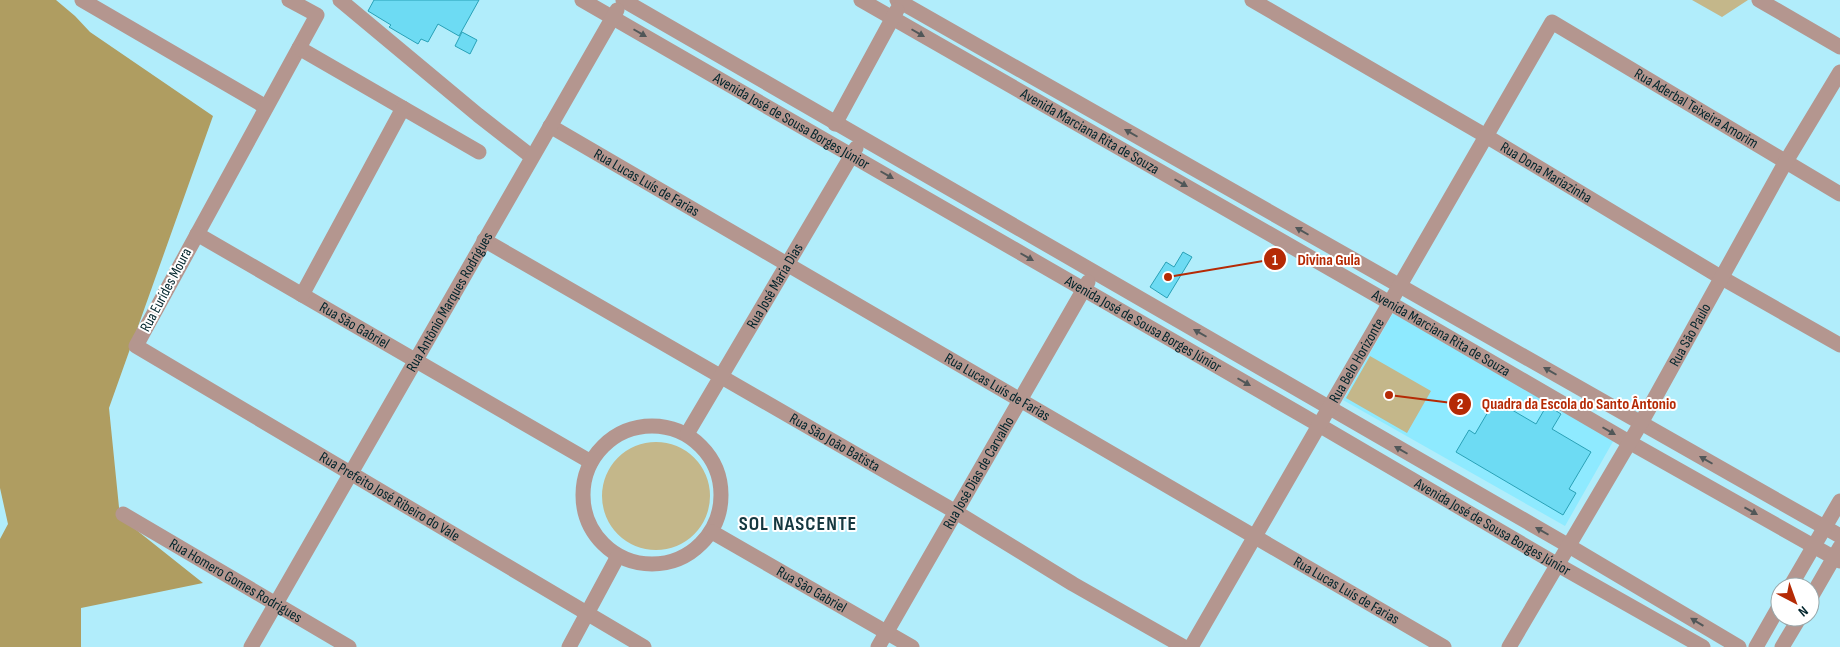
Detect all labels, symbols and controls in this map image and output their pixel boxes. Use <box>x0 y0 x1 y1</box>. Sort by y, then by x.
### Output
one-way arrow <box>632 29 647 37</box>
one-way arrow <box>911 29 926 37</box>
street label: Rua Aderbal Teixeira Amorim <box>1631 64 1762 153</box>
street label: Avenida José de Sousa Borges Júnior <box>709 68 874 174</box>
street label: Avenida Marciana Rita de Souza <box>1016 84 1163 179</box>
one-way arrow <box>1123 129 1138 137</box>
street label: Rua Dona Mariazinha <box>1497 137 1596 207</box>
street label: Rua Lucas Luís de Farias <box>590 144 703 221</box>
one-way arrow <box>880 171 893 180</box>
one-way arrow <box>1174 179 1187 188</box>
one-way arrow <box>1296 226 1309 235</box>
street label: Rua Antônio Marques Rodrigues <box>402 229 497 375</box>
street label: Rua José Maria Dias <box>742 240 807 332</box>
callout: Divina Gula <box>1263 244 1370 275</box>
street label: Rua Eurídes Moura <box>136 245 196 335</box>
text: 1 <box>1272 251 1278 270</box>
text: Divina Gula <box>1298 251 1360 270</box>
one-way arrow <box>1021 252 1034 261</box>
street label: Avenida José de Sousa Borges Júnior <box>1061 271 1226 377</box>
street label: Avenida Marciana Rita de Souza <box>1368 285 1514 381</box>
street label: Rua São Gabriel <box>316 298 393 353</box>
street label: Rua São Paulo <box>1665 300 1715 370</box>
street label: Rua Belo Horizonte <box>1325 315 1389 406</box>
one-way arrow <box>1193 329 1206 338</box>
street label: Rua Lucas Luís de Farias <box>941 349 1054 425</box>
one-way arrow <box>1543 367 1557 376</box>
one-way arrow <box>1237 377 1250 386</box>
callout: Quadra da Escola do Santo Ântonio <box>1447 388 1687 419</box>
text: 2 <box>1457 395 1463 414</box>
text: Quadra da Escola do Santo Ântonio <box>1482 395 1676 414</box>
street label: Rua São João Batista <box>786 409 884 476</box>
street label: Rua José Dias de Carvalho <box>938 413 1018 533</box>
one-way arrow <box>1603 427 1616 436</box>
one-way arrow <box>1395 445 1408 454</box>
street label: Rua Prefeito José Ribeiro do Vale <box>316 447 464 545</box>
one-way arrow <box>1700 456 1713 465</box>
street label: Avenida José de Sousa Borges Júnior <box>1410 473 1575 580</box>
one-way arrow <box>1744 507 1758 515</box>
district label: SOL NASCENTE <box>739 512 857 536</box>
one-way arrow <box>1534 527 1549 535</box>
street label: Rua Homero Gomes Rodrigues <box>166 534 306 627</box>
street label: Rua Lucas Luís de Farias <box>1290 552 1403 628</box>
street label: Rua São Gabriel <box>773 562 850 617</box>
north arrow <box>1770 577 1820 627</box>
text: N <box>1795 603 1812 620</box>
one-way arrow <box>1690 618 1704 627</box>

